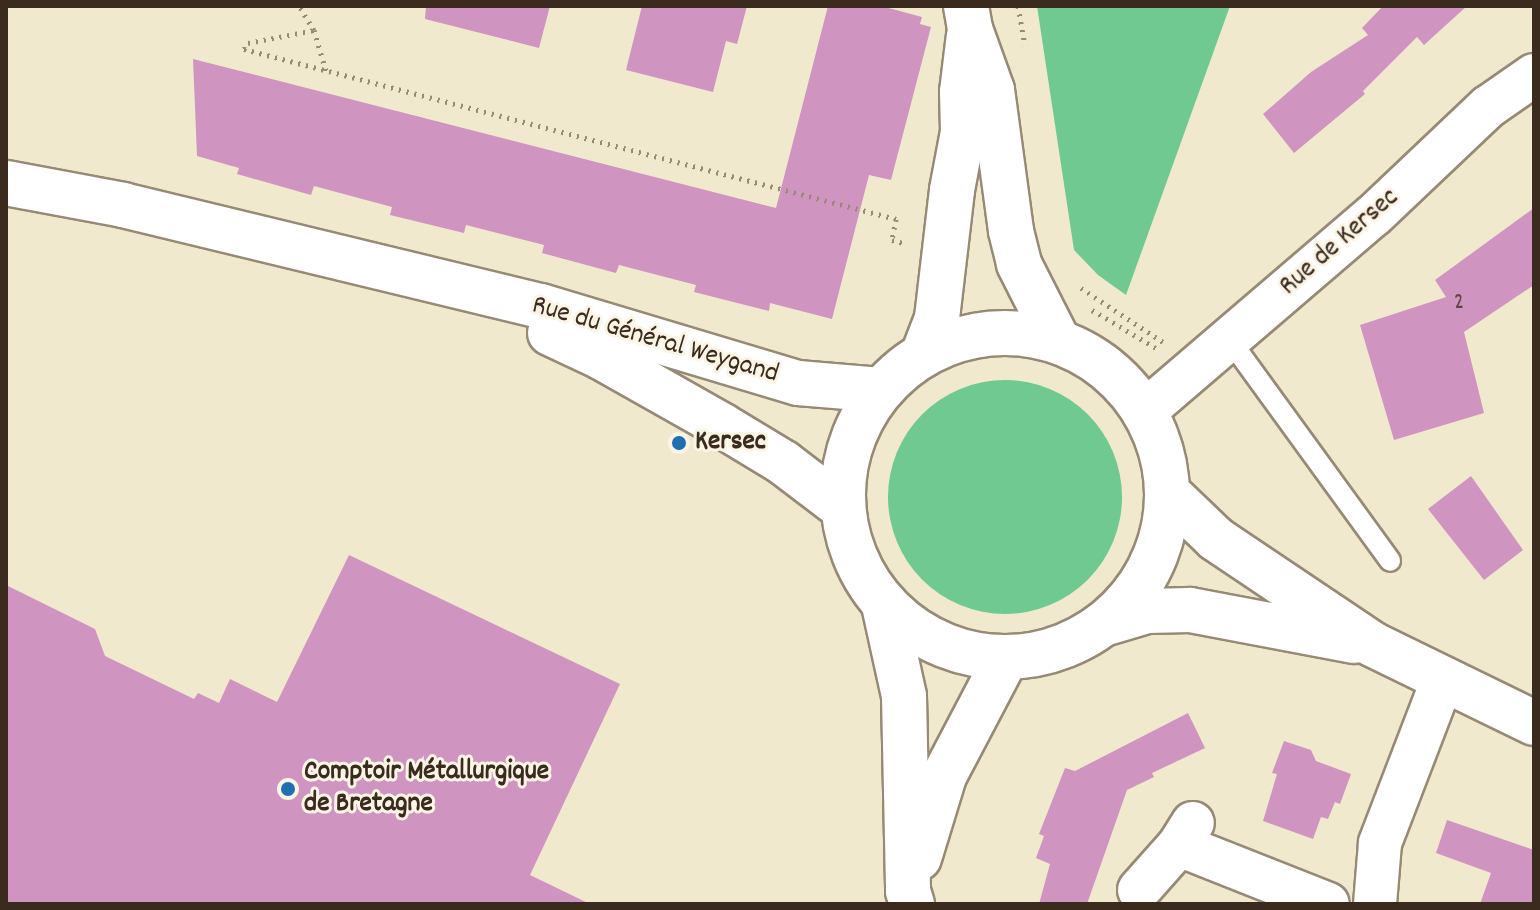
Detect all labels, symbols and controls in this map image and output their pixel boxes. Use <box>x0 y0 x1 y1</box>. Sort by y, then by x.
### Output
street label: Rue de Kersec <box>1273 182 1407 304</box>
street label: Rue du Général Weygand <box>528 290 782 392</box>
house number: 2 <box>1454 290 1464 318</box>
place label: Kersec <box>695 426 766 460</box>
marker: Kersec <box>670 434 688 452</box>
place label: Comptoir Métallurgique de Bretagne <box>304 756 549 822</box>
marker: Comptoir Métallurgique de Bretagne <box>279 780 297 798</box>

